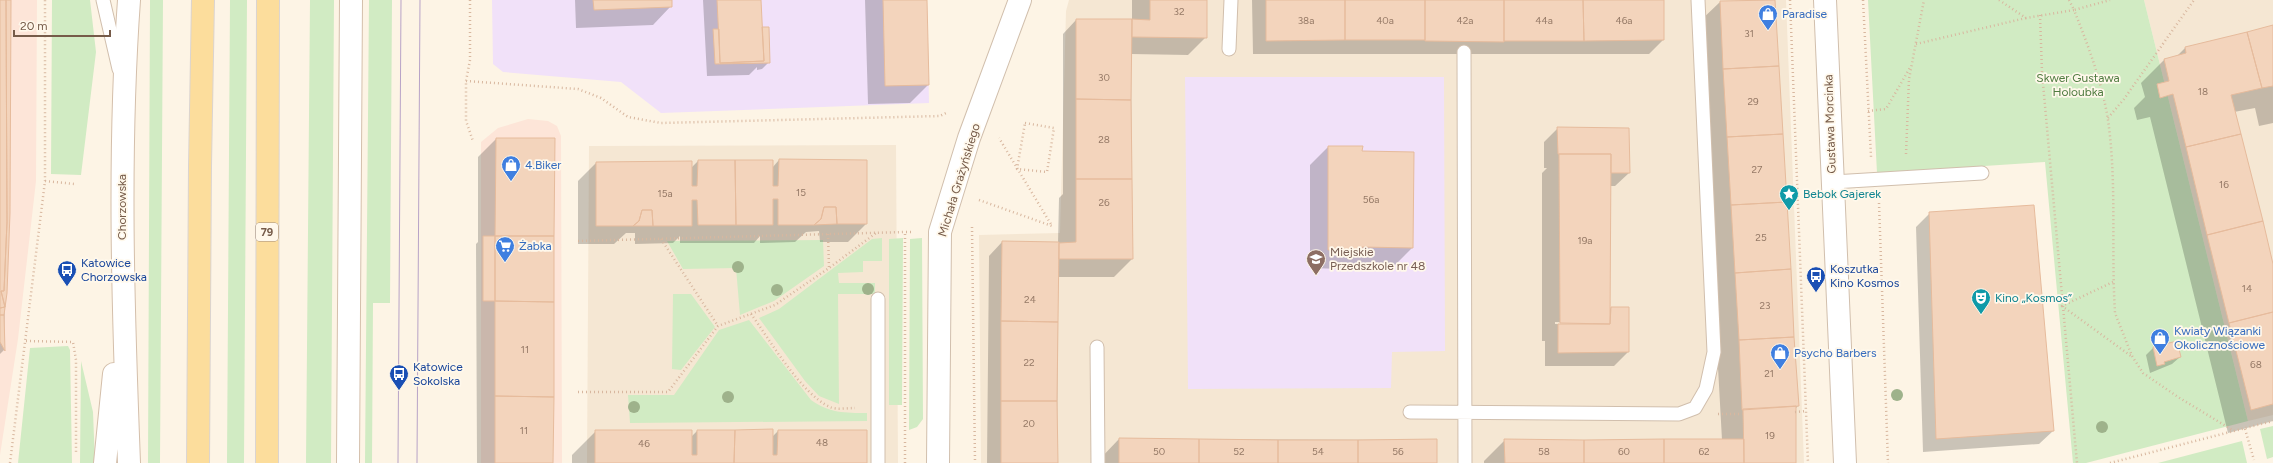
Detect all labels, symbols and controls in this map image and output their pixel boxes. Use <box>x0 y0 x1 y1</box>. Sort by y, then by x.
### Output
shop icon: Paradise <box>1757 3 1779 31</box>
house number: 32 <box>1173 5 1185 18</box>
place label: Paradise <box>1782 7 1828 21</box>
scale bar <box>14 12 110 38</box>
house number: 38a <box>1298 14 1314 27</box>
house number: 40a <box>1376 14 1394 27</box>
house number: 42a <box>1457 14 1473 27</box>
house number: 44a <box>1535 14 1553 27</box>
house number: 46a <box>1616 14 1632 27</box>
text: 20 m <box>20 19 48 33</box>
house number: 31 <box>1744 27 1754 40</box>
house number: 30 <box>1098 71 1110 84</box>
park label: Skwer Gustawa Holoubka <box>2036 71 2120 99</box>
street label: Gustawa Morcinka <box>1821 74 1839 174</box>
house number: 18 <box>2198 85 2208 98</box>
house number: 29 <box>1747 95 1759 108</box>
street label: Michała Grażyńskiego <box>935 122 983 238</box>
house number: 28 <box>1098 133 1110 146</box>
shop icon: 4.Biker <box>500 154 522 182</box>
place label: 4.Biker <box>525 158 561 172</box>
house number: 27 <box>1752 163 1763 176</box>
street label: Chorzowska <box>115 174 129 240</box>
house number: 16 <box>2219 178 2229 191</box>
place icon: Bebok Gajerek <box>1778 183 1800 211</box>
house number: 15 <box>796 186 806 199</box>
house number: 15a <box>658 187 672 200</box>
place label: Bebok Gajerek <box>1803 187 1881 201</box>
house number: 56a <box>1363 193 1379 206</box>
house number: 26 <box>1098 196 1110 209</box>
road number: 79 <box>256 223 278 241</box>
house number: 25 <box>1755 231 1767 244</box>
house number: 19a <box>1578 234 1592 247</box>
supermarket icon: Żabka <box>494 235 516 263</box>
place label: Żabka <box>519 239 552 253</box>
place label: Miejskie Przedszkole nr 48 <box>1330 245 1425 273</box>
school or university icon: Miejskie Przedszkole nr 48 <box>1305 248 1327 276</box>
place label: Katowice Chorzowska <box>81 256 147 284</box>
bus stop icon: Katowice Chorzowska <box>56 259 78 287</box>
place label: Koszutka Kino Kosmos <box>1830 262 1900 290</box>
bus stop icon: Koszutka Kino Kosmos <box>1805 265 1827 293</box>
house number: 14 <box>2242 282 2252 295</box>
theatre icon: Kino „Kosmos” <box>1970 287 1992 315</box>
place label: Kino „Kosmos” <box>1995 291 2072 305</box>
house number: 24 <box>1024 293 1036 306</box>
house number: 23 <box>1759 299 1771 312</box>
place label: Kwiaty Wiązanki Okolicznościowe <box>2174 324 2265 352</box>
shop icon: Kwiaty Wiązanki Okolicznościowe <box>2149 327 2171 355</box>
shop icon: Psycho Barbers <box>1769 342 1791 370</box>
house number: 11 <box>521 343 529 356</box>
place label: Psycho Barbers <box>1794 346 1877 360</box>
house number: 22 <box>1023 356 1035 369</box>
house number: 68 <box>2250 358 2262 371</box>
place label: Katowice Sokolska <box>413 360 463 388</box>
bus stop icon: Katowice Sokolska <box>388 363 410 391</box>
house number: 21 <box>1764 367 1774 380</box>
house number: 20 <box>1023 417 1035 430</box>
house number: 11 <box>520 424 528 437</box>
house number: 19 <box>1765 429 1775 442</box>
house number: 48 <box>816 436 828 449</box>
house number: 46 <box>638 437 650 450</box>
house number: 50 <box>1153 445 1165 458</box>
house number: 52 <box>1233 445 1245 458</box>
house number: 54 <box>1312 445 1324 458</box>
house number: 56 <box>1392 445 1404 458</box>
house number: 58 <box>1538 445 1550 458</box>
house number: 60 <box>1618 445 1630 458</box>
house number: 62 <box>1698 445 1710 458</box>

